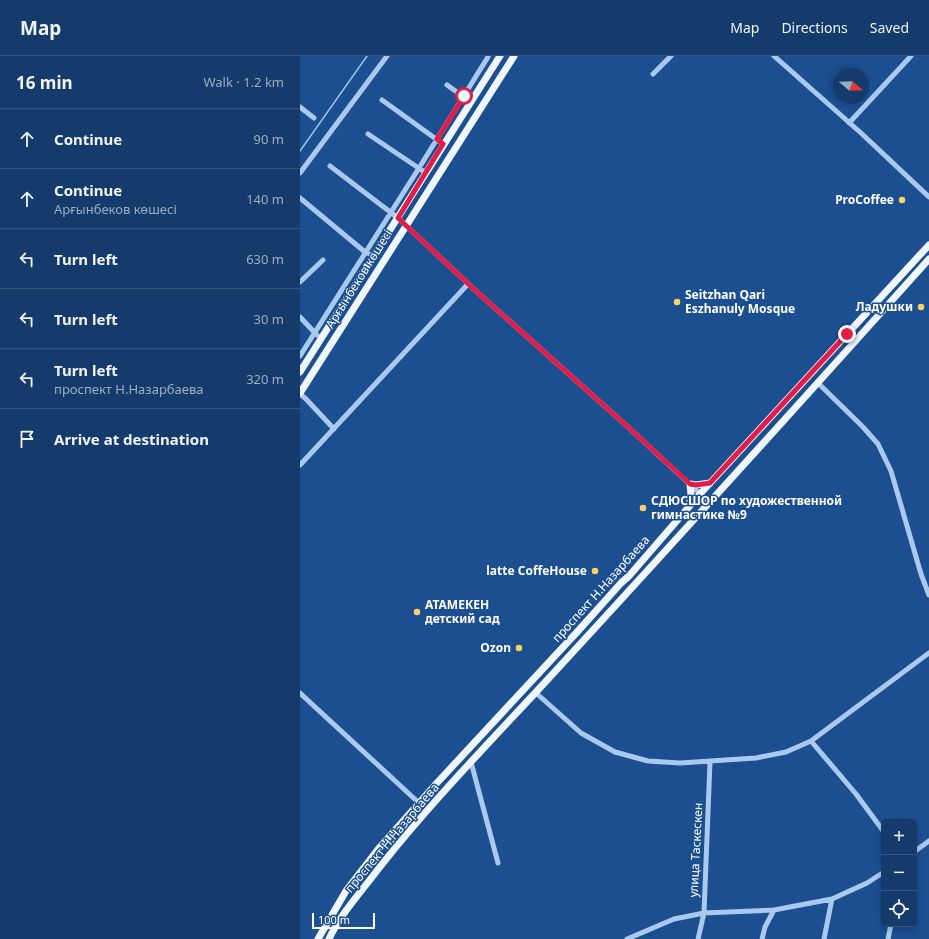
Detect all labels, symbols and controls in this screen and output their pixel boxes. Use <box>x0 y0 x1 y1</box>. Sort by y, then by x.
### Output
text: Map <box>20 15 61 41</box>
text: Map <box>730 18 759 37</box>
text: Directions <box>781 18 848 37</box>
text: Saved <box>870 18 909 37</box>
north arrow <box>833 68 869 104</box>
text: 16 min <box>16 71 73 94</box>
text: Walk · 1.2 km <box>204 73 284 91</box>
route start <box>455 87 473 105</box>
icon: ahead <box>16 128 38 150</box>
text: Continue <box>54 129 122 149</box>
text: 90 m <box>254 130 284 148</box>
text: Continue <box>54 180 122 200</box>
icon: ahead <box>16 188 38 210</box>
text: 140 m <box>246 190 284 208</box>
place label: ProCoffee <box>835 191 894 208</box>
marker: ProCoffee <box>897 195 907 205</box>
text: Арғынбеков көшесі <box>54 200 177 218</box>
street label: Арғынбеков көшесі <box>321 226 396 331</box>
icon: left <box>16 248 38 270</box>
text: Turn left <box>54 249 118 269</box>
text: 630 m <box>246 250 284 268</box>
place label: Seitzhan Qari Eszhanuly Mosque <box>685 286 795 317</box>
marker: Seitzhan Qari Eszhanuly Mosque <box>672 297 682 307</box>
place label: Ладушки <box>856 298 913 315</box>
marker: Ладушки <box>916 302 926 312</box>
icon: left <box>16 308 38 330</box>
text: Turn left <box>54 309 118 329</box>
text: 30 m <box>254 310 284 328</box>
route end <box>838 325 856 343</box>
text: Turn left <box>54 360 118 380</box>
icon: left <box>16 368 38 390</box>
text: 320 m <box>246 370 284 388</box>
text: проспект Н.Назарбаева <box>54 380 204 398</box>
icon: arrive <box>16 428 38 450</box>
text: Arrive at destination <box>54 429 209 449</box>
place label: СДЮСШОР по художественной гимнастике №9 <box>651 492 842 523</box>
marker: СДЮСШОР по художественной гимнастике №9 <box>638 503 648 513</box>
street label: проспект Н.Назарбаева <box>548 532 653 646</box>
place label: latte CoffeHouse <box>486 562 587 579</box>
marker: latte CoffeHouse <box>590 566 600 576</box>
place label: АТАМЕКЕН детский сад <box>425 596 500 627</box>
marker: АТАМЕКЕН детский сад <box>412 607 422 617</box>
place label: Ozon <box>480 639 511 656</box>
marker: Ozon <box>514 643 524 653</box>
street label: проспект Н.Назарбаева <box>341 779 442 896</box>
street label: улица Таскескен <box>685 802 706 898</box>
map controls <box>881 819 917 927</box>
button: + <box>881 819 917 855</box>
button: − <box>881 855 917 891</box>
button: locate <box>881 891 917 927</box>
scale bar <box>312 911 375 930</box>
text: 100 m <box>318 912 350 927</box>

